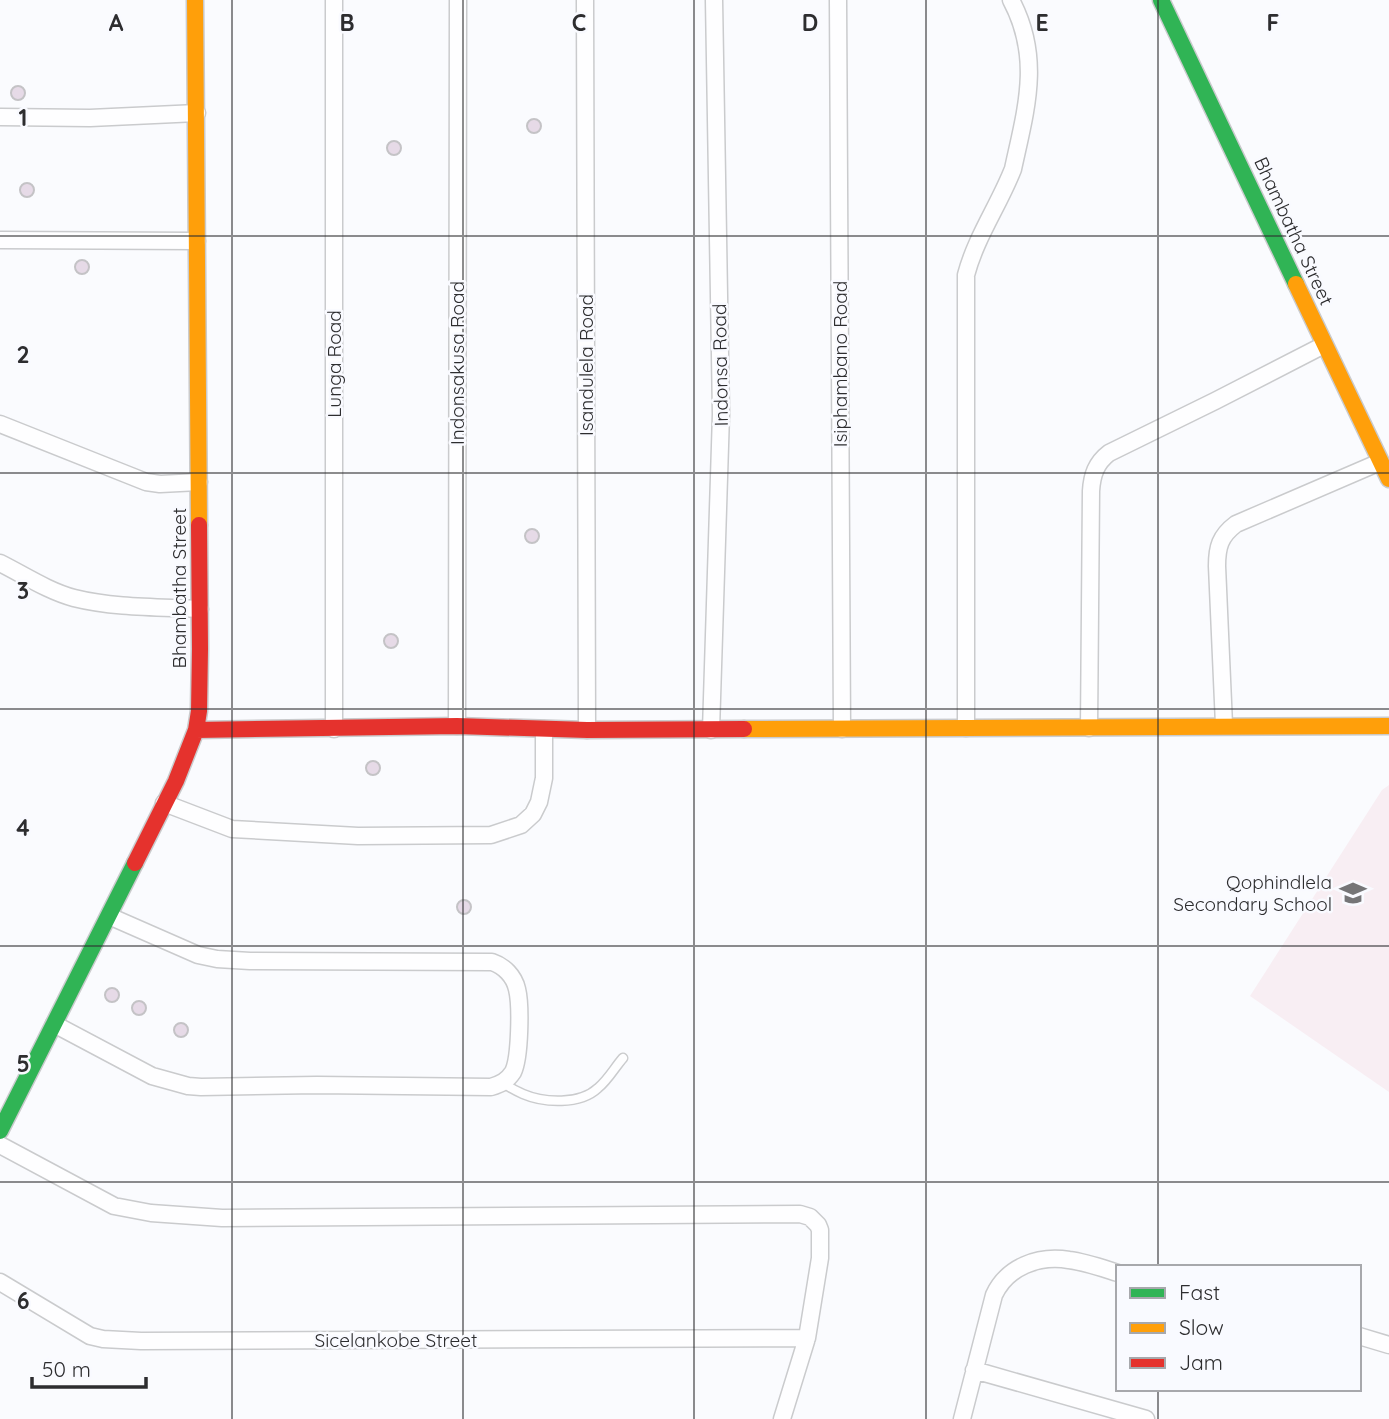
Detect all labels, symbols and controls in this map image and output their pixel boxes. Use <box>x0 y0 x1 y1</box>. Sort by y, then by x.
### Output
text: A <box>109 8 124 37</box>
text: B <box>339 8 355 37</box>
text: C <box>572 8 586 37</box>
text: D <box>802 8 818 37</box>
text: E <box>1035 8 1049 37</box>
text: F <box>1267 8 1279 37</box>
text: 1 <box>19 103 27 132</box>
street label: Bhambatha Street <box>1249 153 1339 309</box>
street label: Indonsakusa Road <box>445 281 469 445</box>
street label: Isiphambano Road <box>828 281 852 447</box>
street label: Isandulela Road <box>574 294 598 436</box>
street label: Indonsa Road <box>707 303 733 427</box>
street label: Lunga Road <box>322 310 346 418</box>
text: 2 <box>16 340 30 369</box>
street label: Bhambatha Street <box>167 508 191 668</box>
text: 3 <box>17 576 29 605</box>
text: 4 <box>16 813 30 842</box>
place label: Qophindlela Secondary School <box>1173 870 1332 916</box>
school or university icon: Qophindlela Secondary School <box>1338 878 1368 908</box>
text: 5 <box>16 1049 30 1078</box>
legend <box>1116 1265 1361 1391</box>
text: Fast <box>1179 1279 1220 1305</box>
text: 6 <box>17 1286 29 1315</box>
text: Slow <box>1179 1314 1224 1340</box>
street label: Sicelankobe Street <box>315 1328 477 1352</box>
scale bar <box>32 1346 145 1390</box>
text: Jam <box>1179 1349 1223 1375</box>
text: 50 m <box>42 1356 91 1382</box>

